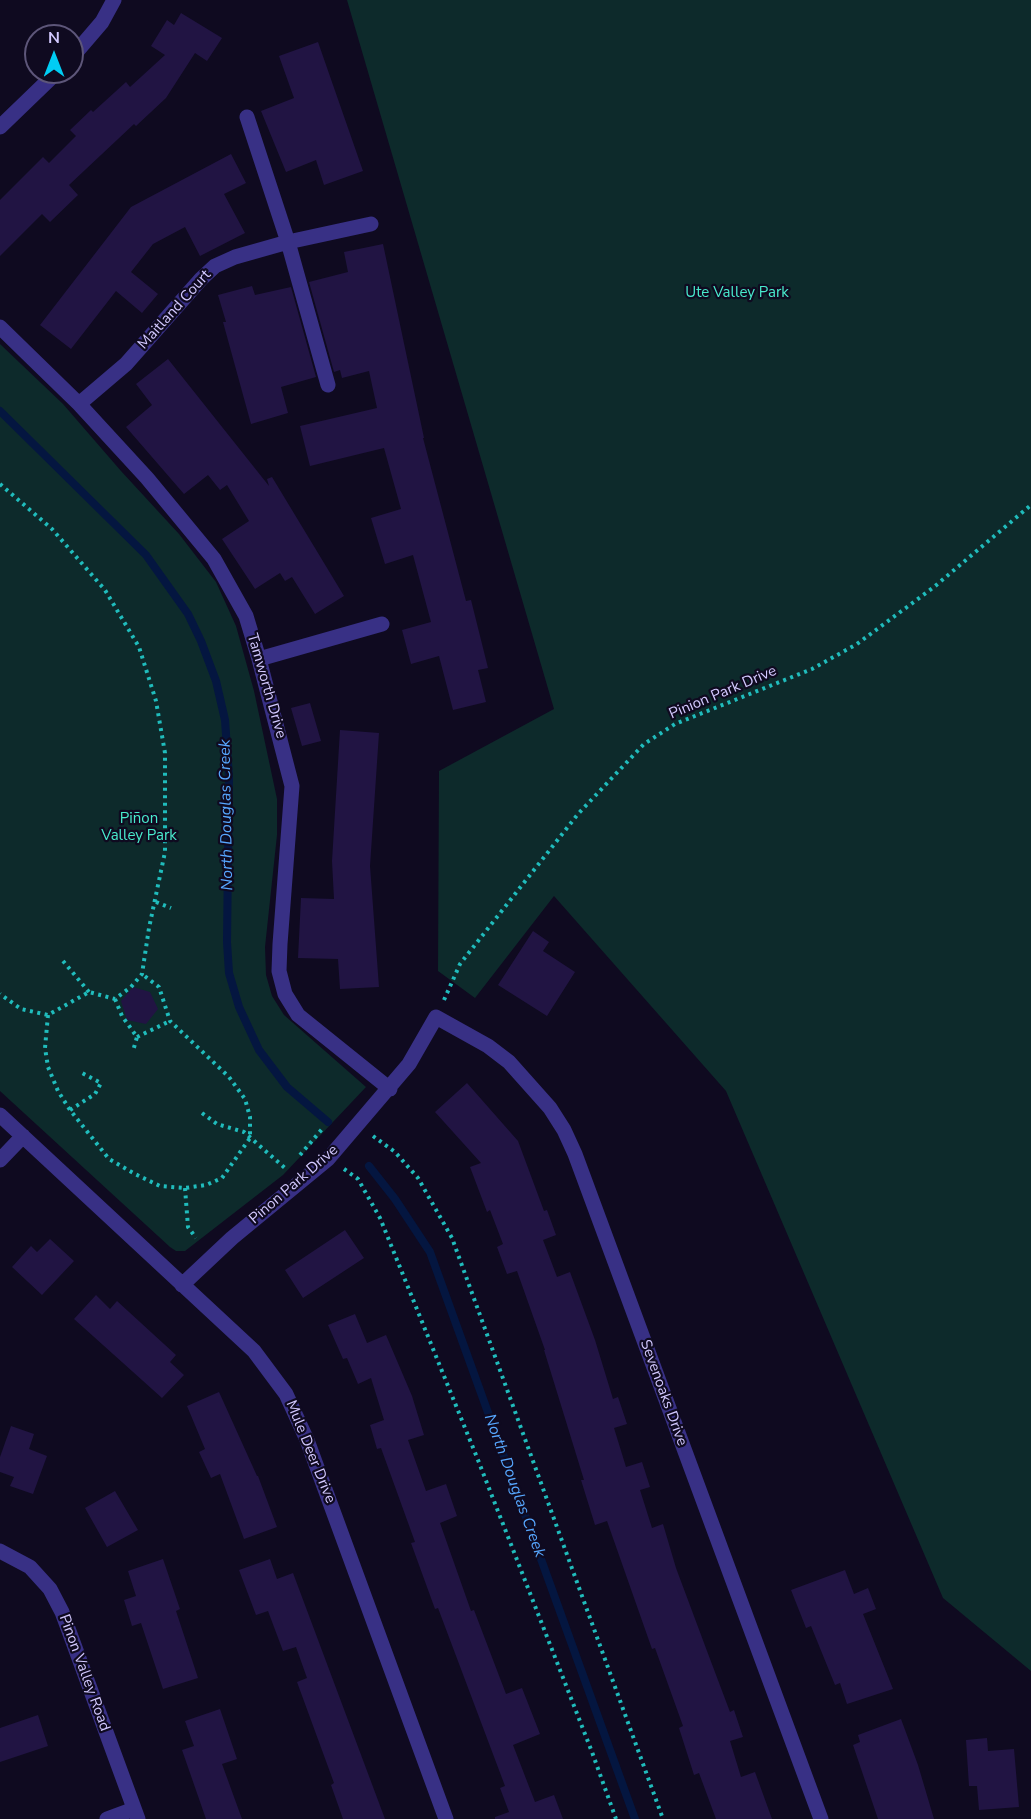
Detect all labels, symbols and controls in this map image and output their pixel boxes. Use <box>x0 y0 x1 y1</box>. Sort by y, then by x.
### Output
north arrow <box>24 24 84 84</box>
text: N <box>48 27 60 49</box>
street label: Maitland Court <box>135 267 215 353</box>
park label: Ute Valley Park <box>685 284 789 302</box>
street label: Tamworth Drive <box>242 631 290 741</box>
street label: Pinion Park Drive <box>667 662 779 724</box>
water label: North Douglas Creek <box>216 739 238 891</box>
park label: Piñon Valley Park <box>101 810 177 845</box>
street label: Pinon Park Drive <box>246 1142 342 1228</box>
street label: Sevenoaks Drive <box>635 1338 691 1448</box>
street label: Mule Deer Drive <box>281 1398 339 1506</box>
water label: North Douglas Creek <box>479 1412 549 1560</box>
street label: Pinon Valley Road <box>55 1612 113 1734</box>

